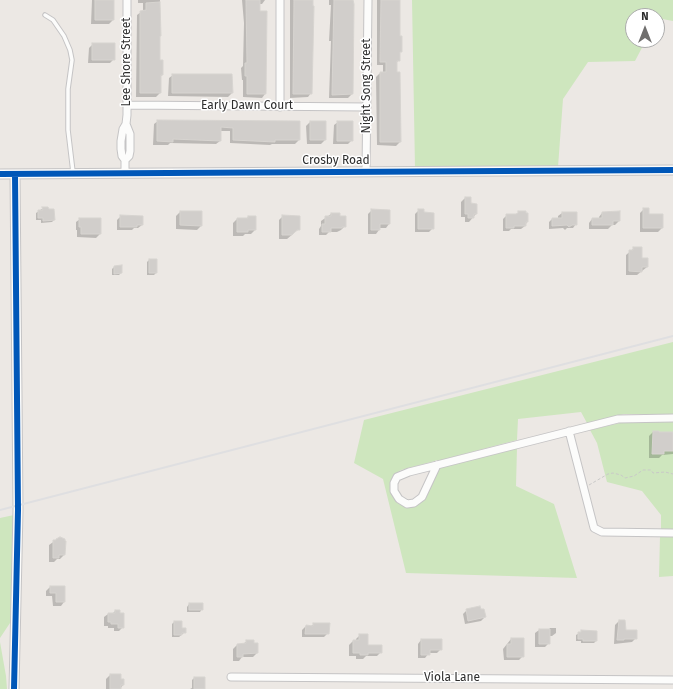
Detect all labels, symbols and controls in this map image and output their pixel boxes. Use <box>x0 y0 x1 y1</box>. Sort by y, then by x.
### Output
north arrow <box>625 8 665 48</box>
text: N <box>641 10 649 23</box>
street label: Lee Shore Street <box>120 17 134 107</box>
street label: Night Song Street <box>360 39 374 133</box>
street label: Early Dawn Court <box>201 99 293 113</box>
street label: Crosby Road <box>302 154 370 168</box>
street label: Viola Lane <box>424 671 480 685</box>

